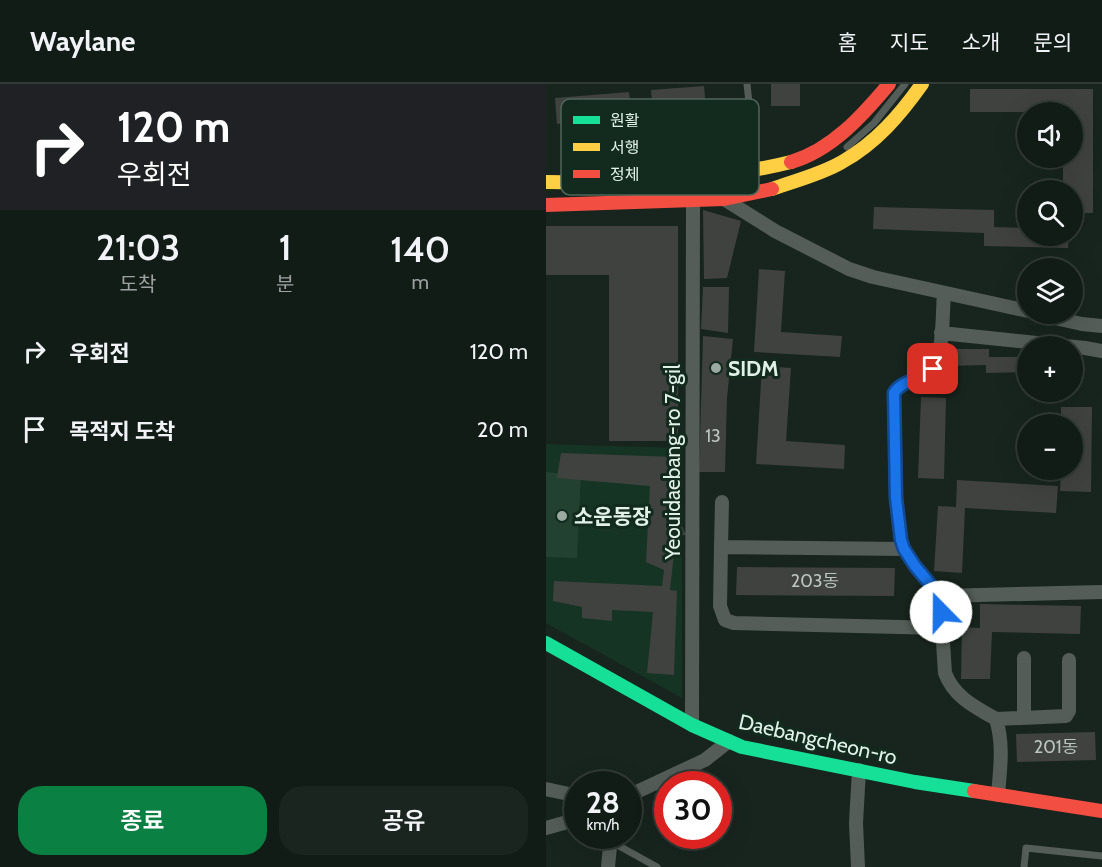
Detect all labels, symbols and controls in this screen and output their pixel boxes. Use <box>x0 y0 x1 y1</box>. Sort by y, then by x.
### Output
text: Waylane <box>30 24 136 58</box>
text: 홈 <box>838 30 857 55</box>
text: 지도 <box>890 30 929 55</box>
text: 소개 <box>962 30 1000 55</box>
text: 문의 <box>1033 30 1072 55</box>
legend <box>561 99 759 195</box>
text: 120 m <box>117 101 230 153</box>
map controls <box>1017 102 1083 480</box>
button: sound <box>1017 102 1083 168</box>
icon: right <box>18 108 96 186</box>
text: 원활 <box>610 111 640 130</box>
text: 서행 <box>610 138 639 157</box>
text: 우회전 <box>117 158 192 191</box>
text: 정체 <box>610 165 639 184</box>
button: search <box>1017 180 1083 246</box>
text: 21:03 <box>96 225 180 269</box>
text: 1 <box>279 225 292 269</box>
text: 140 <box>390 227 450 271</box>
button: layers <box>1017 258 1083 324</box>
text: m <box>411 270 429 294</box>
text: 도착 <box>120 272 156 296</box>
text: 분 <box>276 272 294 296</box>
icon: right <box>18 335 51 368</box>
button: + <box>1017 336 1083 402</box>
text: 120 m <box>470 338 528 365</box>
text: 우회전 <box>69 340 130 367</box>
pin <box>907 343 958 394</box>
icon: arrive <box>916 352 949 385</box>
place label: SIDM <box>728 356 779 381</box>
marker: SIDM <box>709 361 723 375</box>
street label: Yeouidaebang-ro 7-gil <box>660 364 685 561</box>
icon: arrive <box>18 413 51 446</box>
button: − <box>1017 414 1083 480</box>
text: 20 m <box>477 416 528 443</box>
text: 목적지 도착 <box>69 418 175 445</box>
house number: 13 <box>705 425 721 447</box>
place label: 소운동장 <box>574 504 651 529</box>
marker: 소운동장 <box>555 509 569 523</box>
house number: 203동 <box>791 570 839 592</box>
position arrow <box>909 580 973 644</box>
street label: Daebangcheon-ro <box>736 709 900 769</box>
house number: 201동 <box>1034 736 1078 758</box>
speed limit sign: 30 <box>654 771 732 849</box>
text: 28 <box>586 784 620 821</box>
button: 종료 <box>18 786 267 855</box>
button: 공유 <box>279 786 528 855</box>
text: km/h <box>587 816 619 834</box>

